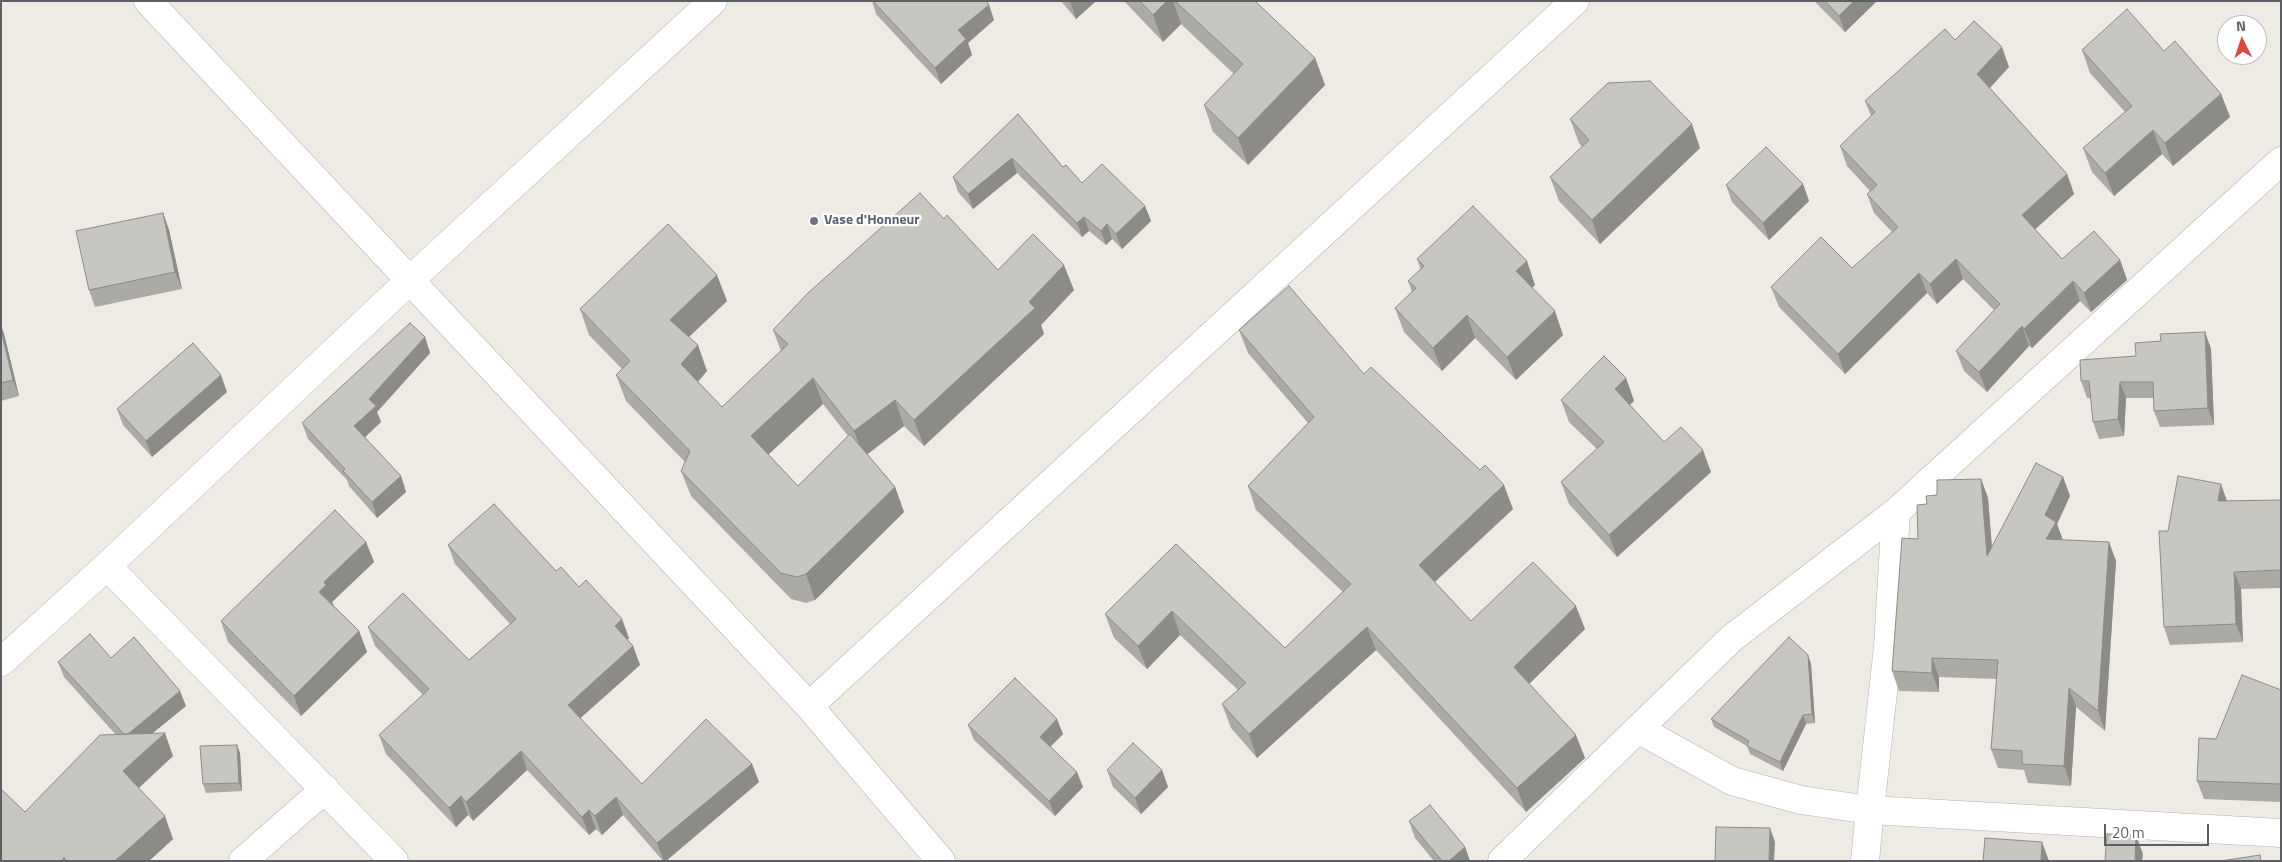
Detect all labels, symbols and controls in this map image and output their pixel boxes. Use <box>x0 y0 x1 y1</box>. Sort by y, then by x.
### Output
north arrow <box>2217 15 2267 65</box>
text: N <box>2235 15 2247 36</box>
place label: Vase d'Honneur <box>824 213 920 229</box>
marker: Vase d'Honneur <box>808 215 820 227</box>
scale bar <box>2107 814 2212 846</box>
text: 20 m <box>2112 821 2145 844</box>

